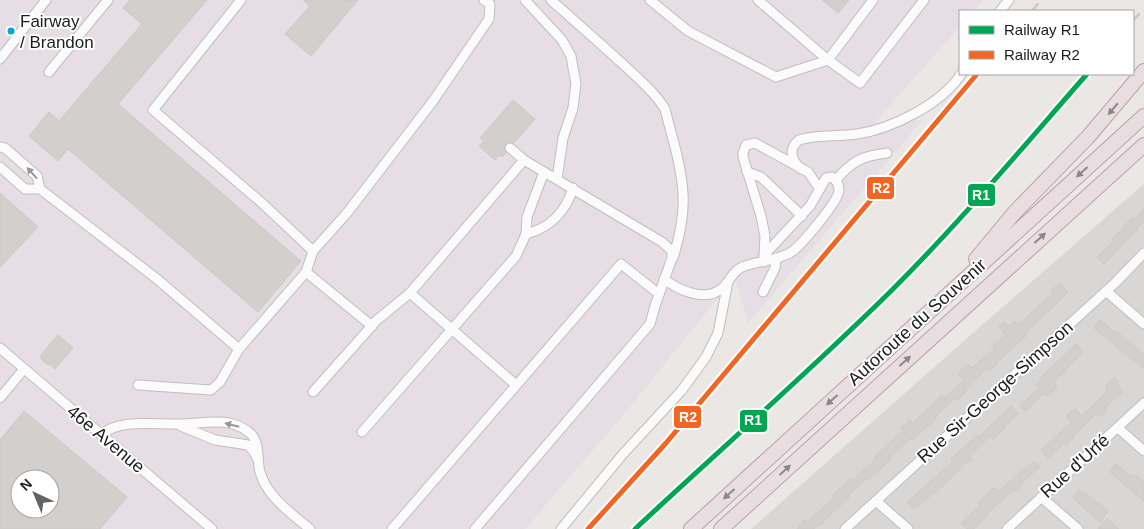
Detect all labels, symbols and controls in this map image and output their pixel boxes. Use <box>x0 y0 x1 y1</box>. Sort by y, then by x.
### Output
legend <box>959 10 1134 75</box>
place label: Fairway / Brandon <box>20 12 94 52</box>
text: Railway R1 <box>1004 21 1080 38</box>
marker: Fairway / Brandon <box>6 26 16 36</box>
text: Railway R2 <box>1004 46 1080 63</box>
one-way arrow <box>1107 102 1118 115</box>
one-way arrow <box>1076 166 1088 178</box>
one-way arrow <box>26 167 38 179</box>
line badge: R2 <box>866 176 895 200</box>
text: R2 <box>872 180 890 196</box>
line badge: R1 <box>967 183 996 207</box>
text: R1 <box>972 187 990 203</box>
one-way arrow <box>1033 233 1046 244</box>
street label: Autoroute du Souvenir <box>844 255 990 389</box>
street label: Rue Sir-George-Simpson <box>913 317 1077 467</box>
one-way arrow <box>898 355 910 367</box>
one-way arrow <box>825 395 838 406</box>
street label: 46e Avenue <box>63 401 149 477</box>
line badge: R2 <box>673 405 702 429</box>
text: R2 <box>679 409 697 425</box>
line badge: R1 <box>739 409 768 433</box>
text: R1 <box>744 412 762 428</box>
one-way arrow <box>225 420 240 428</box>
street label: Rue d'Urfé <box>1037 430 1113 502</box>
one-way arrow <box>778 465 791 476</box>
north arrow <box>10 469 60 519</box>
text: N <box>17 475 35 494</box>
one-way arrow <box>723 488 735 500</box>

